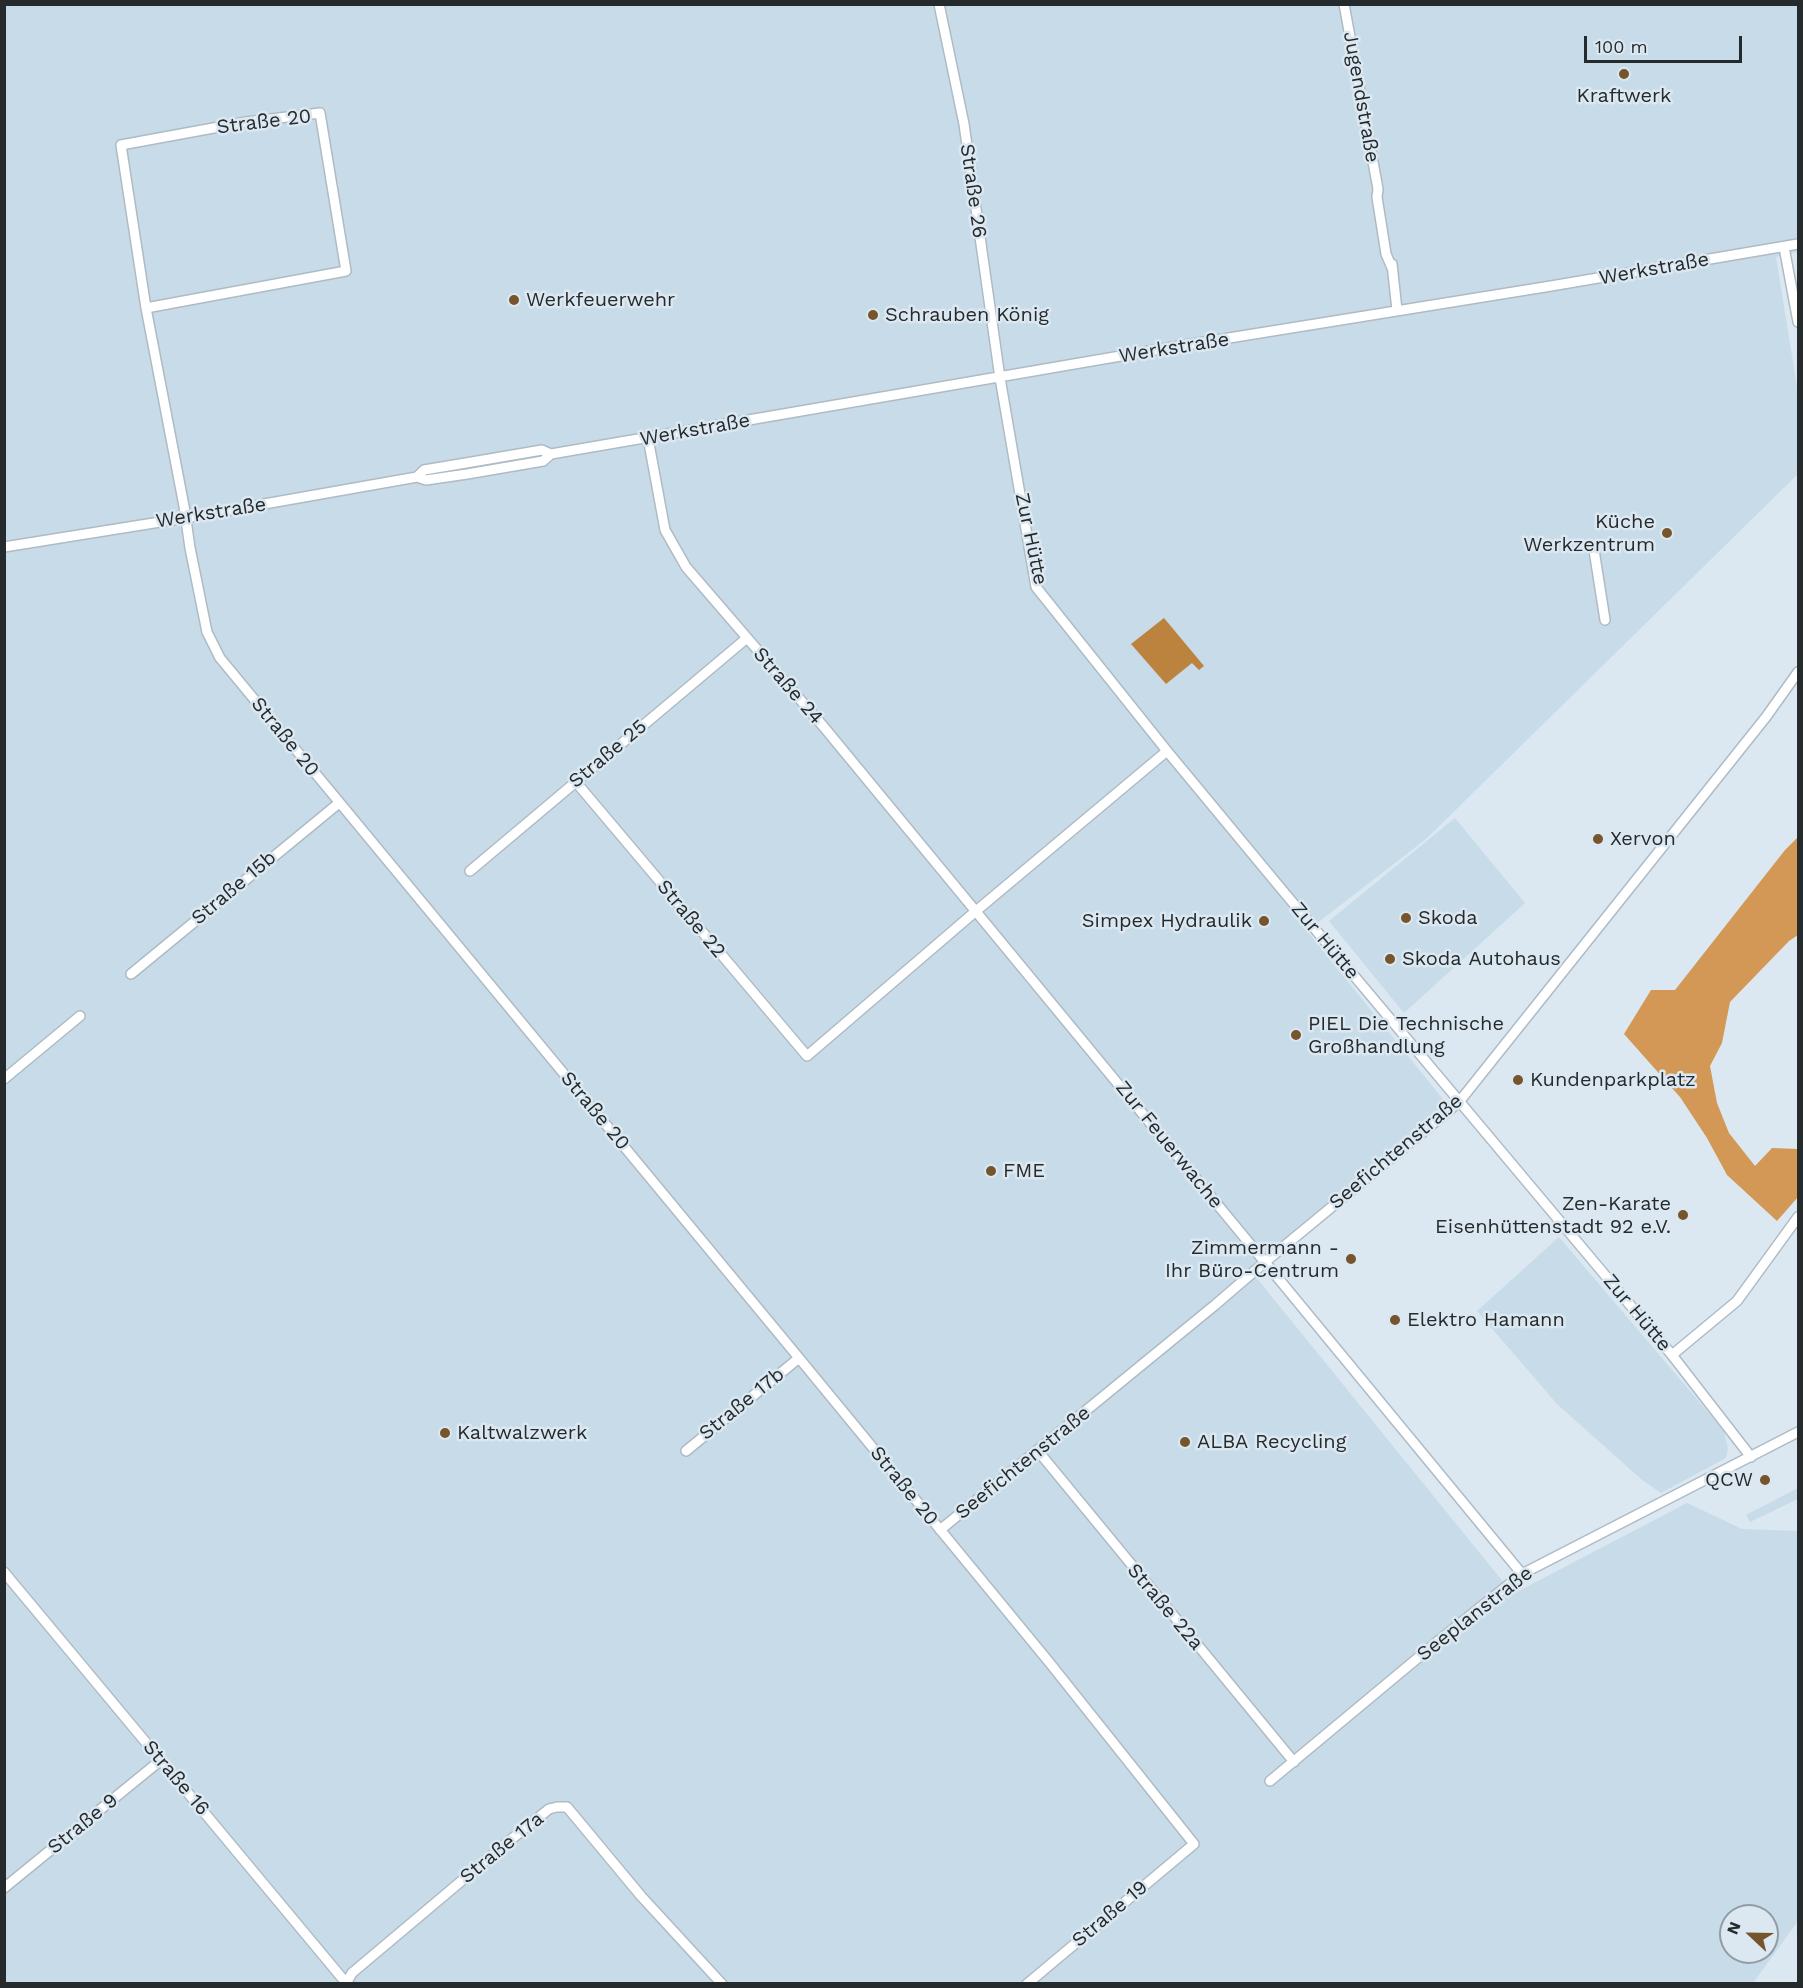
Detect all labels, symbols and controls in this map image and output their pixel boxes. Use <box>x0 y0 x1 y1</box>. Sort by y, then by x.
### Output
scale bar <box>1587 24 1744 62</box>
street label: Jugendstraße <box>1338 30 1384 164</box>
text: 100 m <box>1595 36 1648 57</box>
marker: Kraftwerk <box>1617 67 1631 81</box>
place label: Kraftwerk <box>1577 84 1671 108</box>
street label: Straße 20 <box>215 104 313 140</box>
street label: Straße 26 <box>955 142 991 240</box>
street label: Werkstraße <box>1597 248 1711 290</box>
place label: Werkfeuerwehr <box>526 288 675 312</box>
marker: Werkfeuerwehr <box>507 293 521 307</box>
place label: Schrauben König <box>885 303 1049 327</box>
marker: Schrauben König <box>866 308 880 322</box>
street label: Werkstraße <box>1117 327 1231 369</box>
street label: Werkstraße <box>638 409 752 451</box>
street label: Zur Hütte <box>1010 491 1052 587</box>
street label: Werkstraße <box>154 492 268 534</box>
place label: Küche Werkzentrum <box>1523 510 1655 557</box>
marker: Küche Werkzentrum <box>1660 526 1674 540</box>
street label: Straße 24 <box>748 643 828 729</box>
street label: Straße 20 <box>246 692 324 782</box>
street label: Straße 25 <box>564 714 652 794</box>
place label: Xervon <box>1610 827 1676 851</box>
marker: Xervon <box>1591 832 1605 846</box>
street label: Straße 15b <box>187 846 281 930</box>
street label: Straße 22 <box>651 875 731 963</box>
street label: Zur Hütte <box>1286 898 1364 984</box>
place label: Skoda <box>1418 906 1478 930</box>
place label: Simpex Hydraulik <box>1082 909 1252 933</box>
marker: Skoda <box>1399 911 1413 925</box>
marker: Simpex Hydraulik <box>1257 914 1271 928</box>
place label: Skoda Autohaus <box>1402 947 1561 971</box>
marker: Skoda Autohaus <box>1383 952 1397 966</box>
place label: PIEL Die Technische Großhandlung <box>1308 1012 1504 1059</box>
marker: PIEL Die Technische Großhandlung <box>1289 1028 1303 1042</box>
street label: Straße 20 <box>555 1067 635 1155</box>
place label: Kundenparkplatz <box>1530 1068 1696 1092</box>
marker: Kundenparkplatz <box>1511 1073 1525 1087</box>
street label: Zur Feuerwache <box>1110 1076 1228 1214</box>
street label: Seefichtenstraße <box>1324 1089 1468 1215</box>
place label: FME <box>1003 1159 1045 1183</box>
marker: FME <box>984 1164 998 1178</box>
place label: Zen-Karate Eisenhüttenstadt 92 e.V. <box>1435 1192 1671 1239</box>
marker: Zen-Karate Eisenhüttenstadt 92 e.V. <box>1676 1208 1690 1222</box>
place label: Zimmermann - Ihr Büro-Centrum <box>1165 1236 1339 1283</box>
marker: Zimmermann - Ihr Büro-Centrum <box>1344 1252 1358 1266</box>
street label: Zur Hütte <box>1598 1270 1676 1356</box>
place label: Elektro Hamann <box>1407 1308 1565 1332</box>
marker: Elektro Hamann <box>1388 1313 1402 1327</box>
street label: Straße 17b <box>695 1362 789 1446</box>
street label: Seefichtenstraße <box>951 1401 1095 1525</box>
place label: Kaltwalzwerk <box>457 1421 587 1445</box>
marker: Kaltwalzwerk <box>438 1426 452 1440</box>
place label: ALBA Recycling <box>1197 1430 1346 1454</box>
marker: ALBA Recycling <box>1178 1435 1192 1449</box>
street label: Straße 20 <box>865 1441 943 1531</box>
place label: QCW <box>1705 1468 1753 1492</box>
marker: QCW <box>1758 1473 1772 1487</box>
street label: Straße 22a <box>1122 1559 1208 1655</box>
street label: Seeplanstraße <box>1412 1561 1538 1667</box>
street label: Straße 16 <box>138 1735 214 1821</box>
street label: Straße 9 <box>43 1788 123 1860</box>
street label: Straße 17a <box>455 1807 549 1889</box>
street label: Straße 19 <box>1067 1875 1153 1953</box>
north arrow <box>1719 1904 1779 1964</box>
text: N <box>1723 1919 1745 1937</box>

